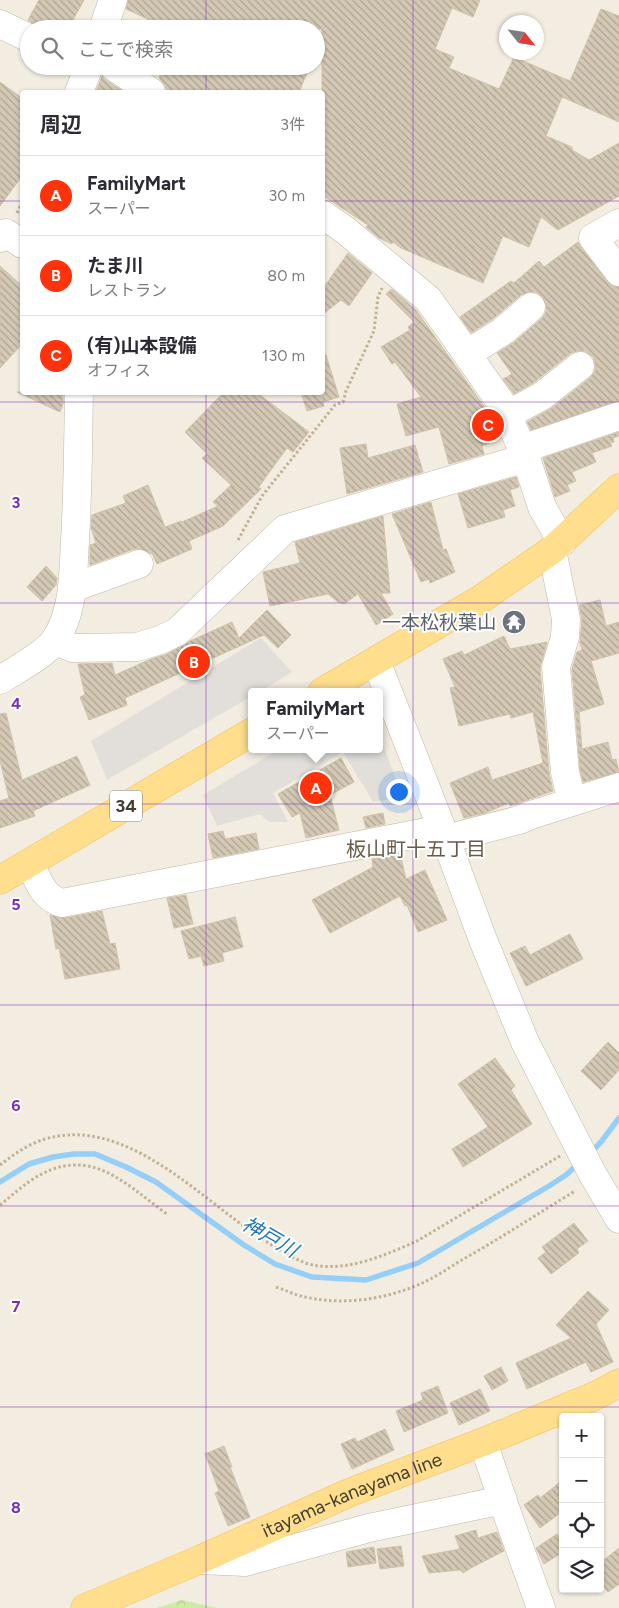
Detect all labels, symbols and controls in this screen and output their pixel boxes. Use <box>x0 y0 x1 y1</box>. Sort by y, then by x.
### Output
north arrow <box>499 15 544 60</box>
search box <box>20 20 325 75</box>
icon: search <box>38 34 66 62</box>
text: ここで検索 <box>78 38 173 61</box>
text: 周辺 <box>40 112 82 137</box>
text: 3件 <box>280 115 305 134</box>
text: FamilyMart <box>87 172 186 195</box>
text: A <box>50 186 62 205</box>
text: 30 m <box>268 186 305 205</box>
text: スーパー <box>87 199 151 218</box>
text: たま川 <box>87 254 143 277</box>
text: B <box>51 266 61 285</box>
text: 80 m <box>267 266 305 285</box>
text: レストラン <box>87 281 167 300</box>
text: (有)山本設備 <box>87 334 197 357</box>
text: C <box>50 346 62 365</box>
text: 130 m <box>262 346 305 365</box>
text: オフィス <box>87 361 151 380</box>
pin: C <box>472 406 504 444</box>
text: 3 <box>12 493 21 512</box>
temple icon: 一本松秋葉山 <box>501 609 527 635</box>
place label: 一本松秋葉山 <box>382 611 496 634</box>
pin: B <box>178 643 210 681</box>
popup <box>248 688 383 753</box>
text: 4 <box>11 694 21 713</box>
text: FamilyMart <box>266 697 365 720</box>
text: スーパー <box>266 724 330 743</box>
pin: A <box>300 769 332 807</box>
your location <box>386 779 412 805</box>
road number: 34 <box>110 790 142 821</box>
district label: 板山町十五丁目 <box>346 837 486 861</box>
text: 5 <box>11 895 21 914</box>
text: 6 <box>11 1096 21 1115</box>
water label: 神戸川 <box>238 1212 304 1263</box>
text: 7 <box>12 1297 21 1316</box>
map controls <box>559 1413 604 1593</box>
button: + <box>559 1413 604 1458</box>
street label: itayama-kanayama line <box>258 1448 445 1542</box>
button: − <box>559 1458 604 1503</box>
text: 8 <box>11 1498 21 1517</box>
button: locate <box>559 1503 604 1548</box>
button: layers <box>559 1548 604 1593</box>

